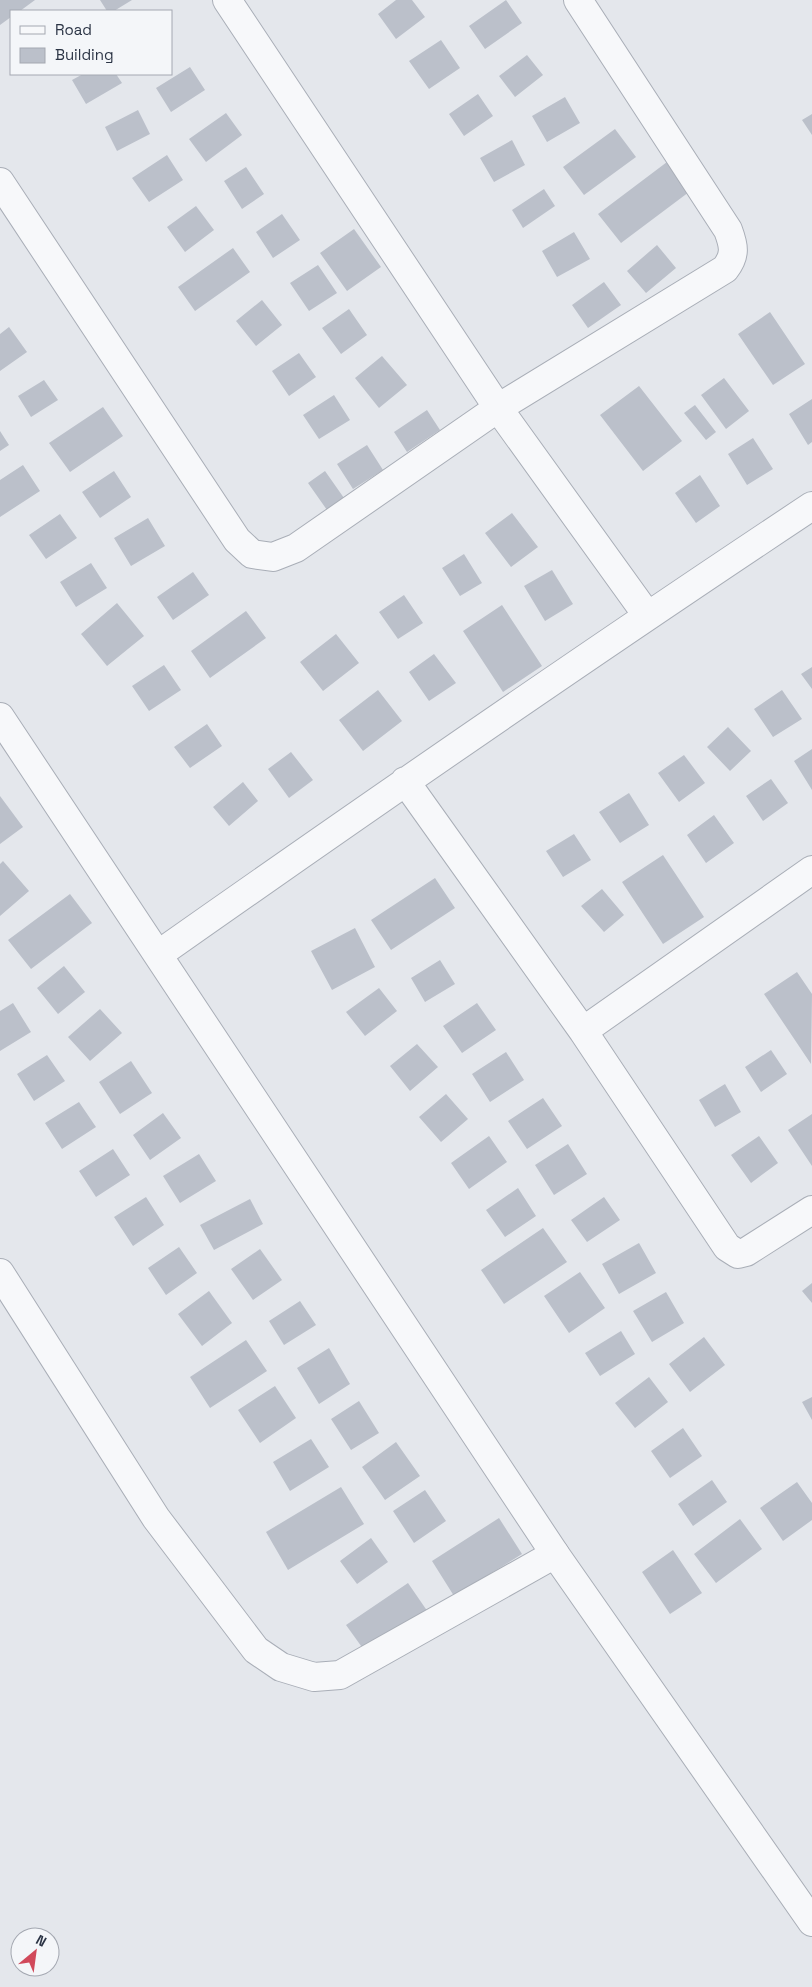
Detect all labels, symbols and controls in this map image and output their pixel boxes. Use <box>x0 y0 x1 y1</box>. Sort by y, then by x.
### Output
legend <box>10 10 172 75</box>
text: Road <box>55 20 92 39</box>
text: Building <box>55 45 114 64</box>
north arrow <box>10 1927 60 1977</box>
text: N <box>33 1930 50 1951</box>

